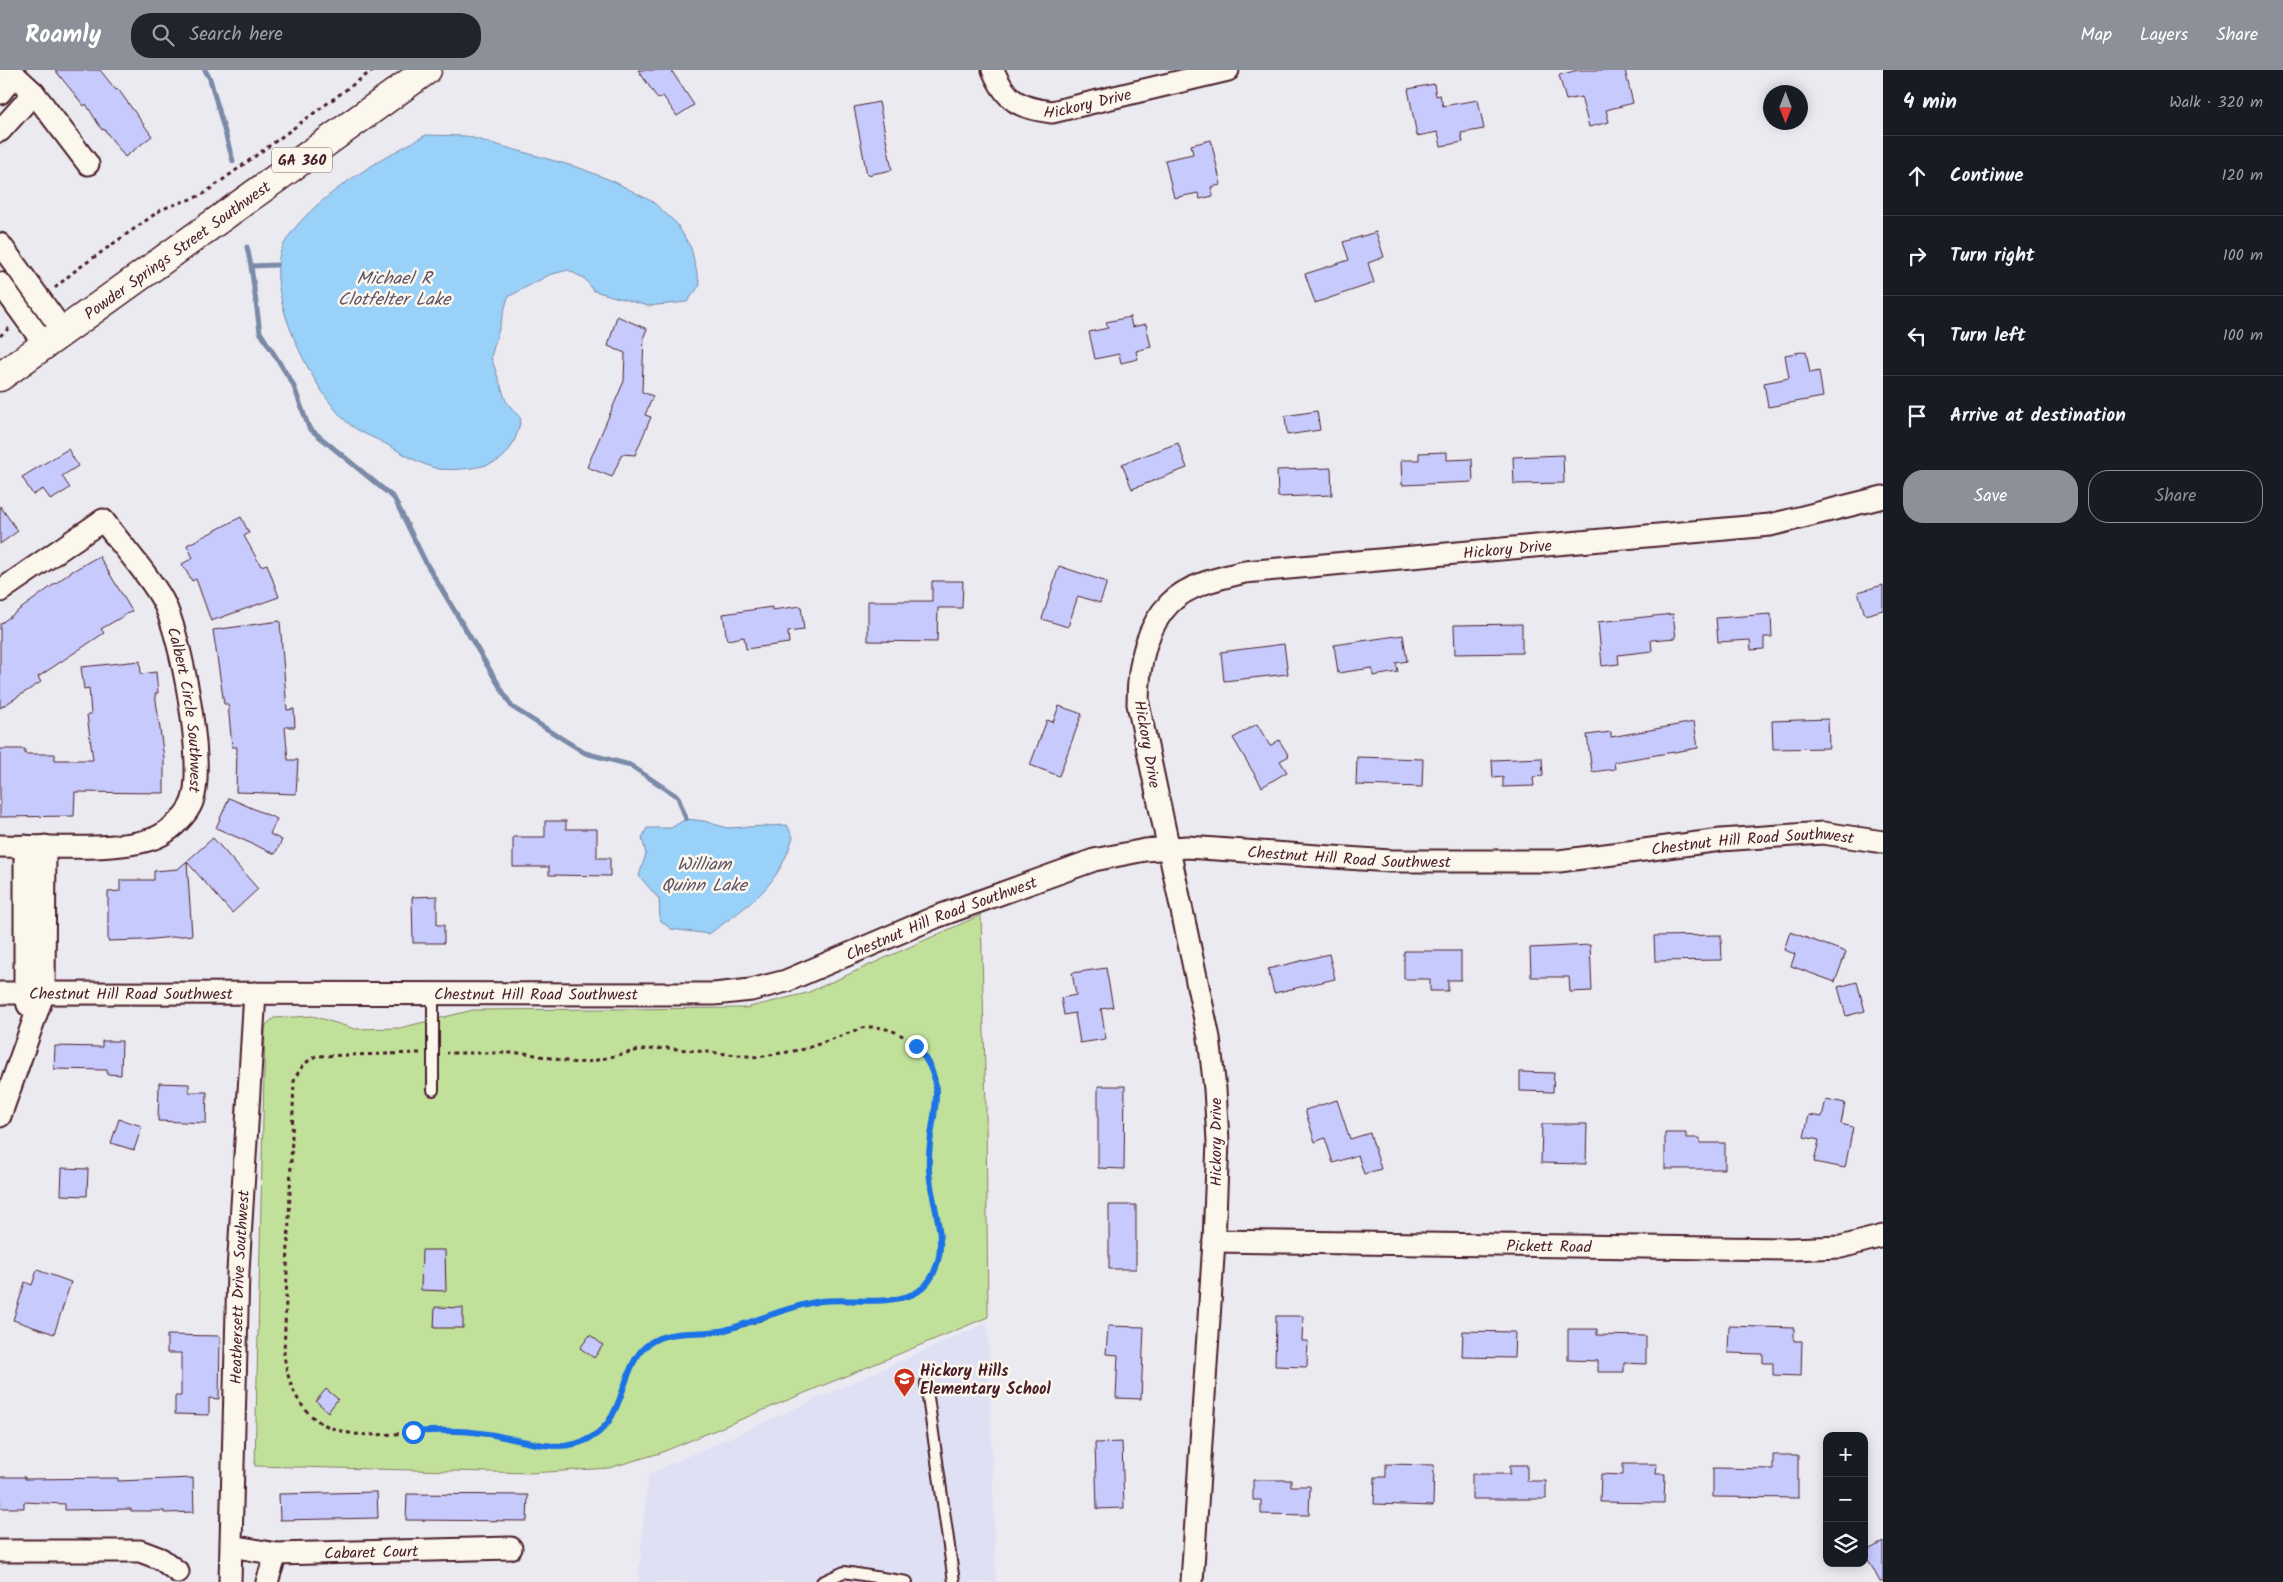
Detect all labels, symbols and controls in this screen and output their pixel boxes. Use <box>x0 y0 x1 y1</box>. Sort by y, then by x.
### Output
search box <box>131 13 481 58</box>
text: Roamly <box>25 16 101 55</box>
text: Search here <box>189 20 283 50</box>
icon: search <box>149 21 177 49</box>
text: Map <box>2081 21 2112 50</box>
text: Layers <box>2140 21 2188 50</box>
text: Share <box>2216 21 2258 50</box>
street label: Hickory Drive <box>1042 82 1134 126</box>
north arrow <box>1763 85 1808 130</box>
text: 4 min <box>1903 86 1957 119</box>
text: Walk · 320 m <box>2169 90 2263 115</box>
road number: GA 360 <box>272 148 332 172</box>
text: Continue <box>1950 161 2023 191</box>
icon: ahead <box>1903 162 1931 190</box>
text: 120 m <box>2222 163 2263 188</box>
street label: Powder Springs Street Southwest <box>79 175 277 327</box>
text: Turn right <box>1950 241 2035 271</box>
icon: right <box>1903 242 1931 270</box>
text: 100 m <box>2223 243 2263 268</box>
water label: Michael R Clotfelter Lake <box>338 265 452 315</box>
text: Turn left <box>1950 321 2025 351</box>
icon: left <box>1903 322 1931 350</box>
text: 100 m <box>2223 323 2263 348</box>
text: Arrive at destination <box>1950 401 2126 431</box>
icon: arrive <box>1903 402 1931 430</box>
button: Save <box>1903 470 2078 523</box>
button: Share <box>2088 470 2263 523</box>
street label: Hickory Drive <box>1462 534 1553 566</box>
street label: Calbert Circle Southwest <box>160 624 207 795</box>
street label: Hickory Drive <box>1126 698 1167 790</box>
street label: Chestnut Hill Road Southwest <box>1650 822 1856 863</box>
street label: Chestnut Hill Road Southwest <box>1246 840 1452 875</box>
water label: William Quinn Lake <box>661 851 749 901</box>
street label: Chestnut Hill Road Southwest <box>842 870 1042 968</box>
street label: Chestnut Hill Road Southwest <box>29 982 234 1007</box>
street label: Chestnut Hill Road Southwest <box>434 983 639 1008</box>
route end <box>905 1035 928 1058</box>
street label: Hickory Drive <box>1204 1098 1229 1187</box>
street label: Heathersett Drive Southwest <box>224 1188 257 1385</box>
street label: Pickett Road <box>1506 1234 1593 1260</box>
place label: Hickory Hills Elementary School <box>920 1359 1052 1402</box>
school or university icon: Hickory Hills Elementary School <box>892 1367 916 1398</box>
route start <box>402 1421 425 1444</box>
map controls <box>1823 1432 1868 1567</box>
button: + <box>1823 1432 1868 1477</box>
button: − <box>1823 1477 1868 1522</box>
button: layers <box>1823 1522 1868 1567</box>
street label: Cabaret Court <box>324 1539 419 1567</box>

